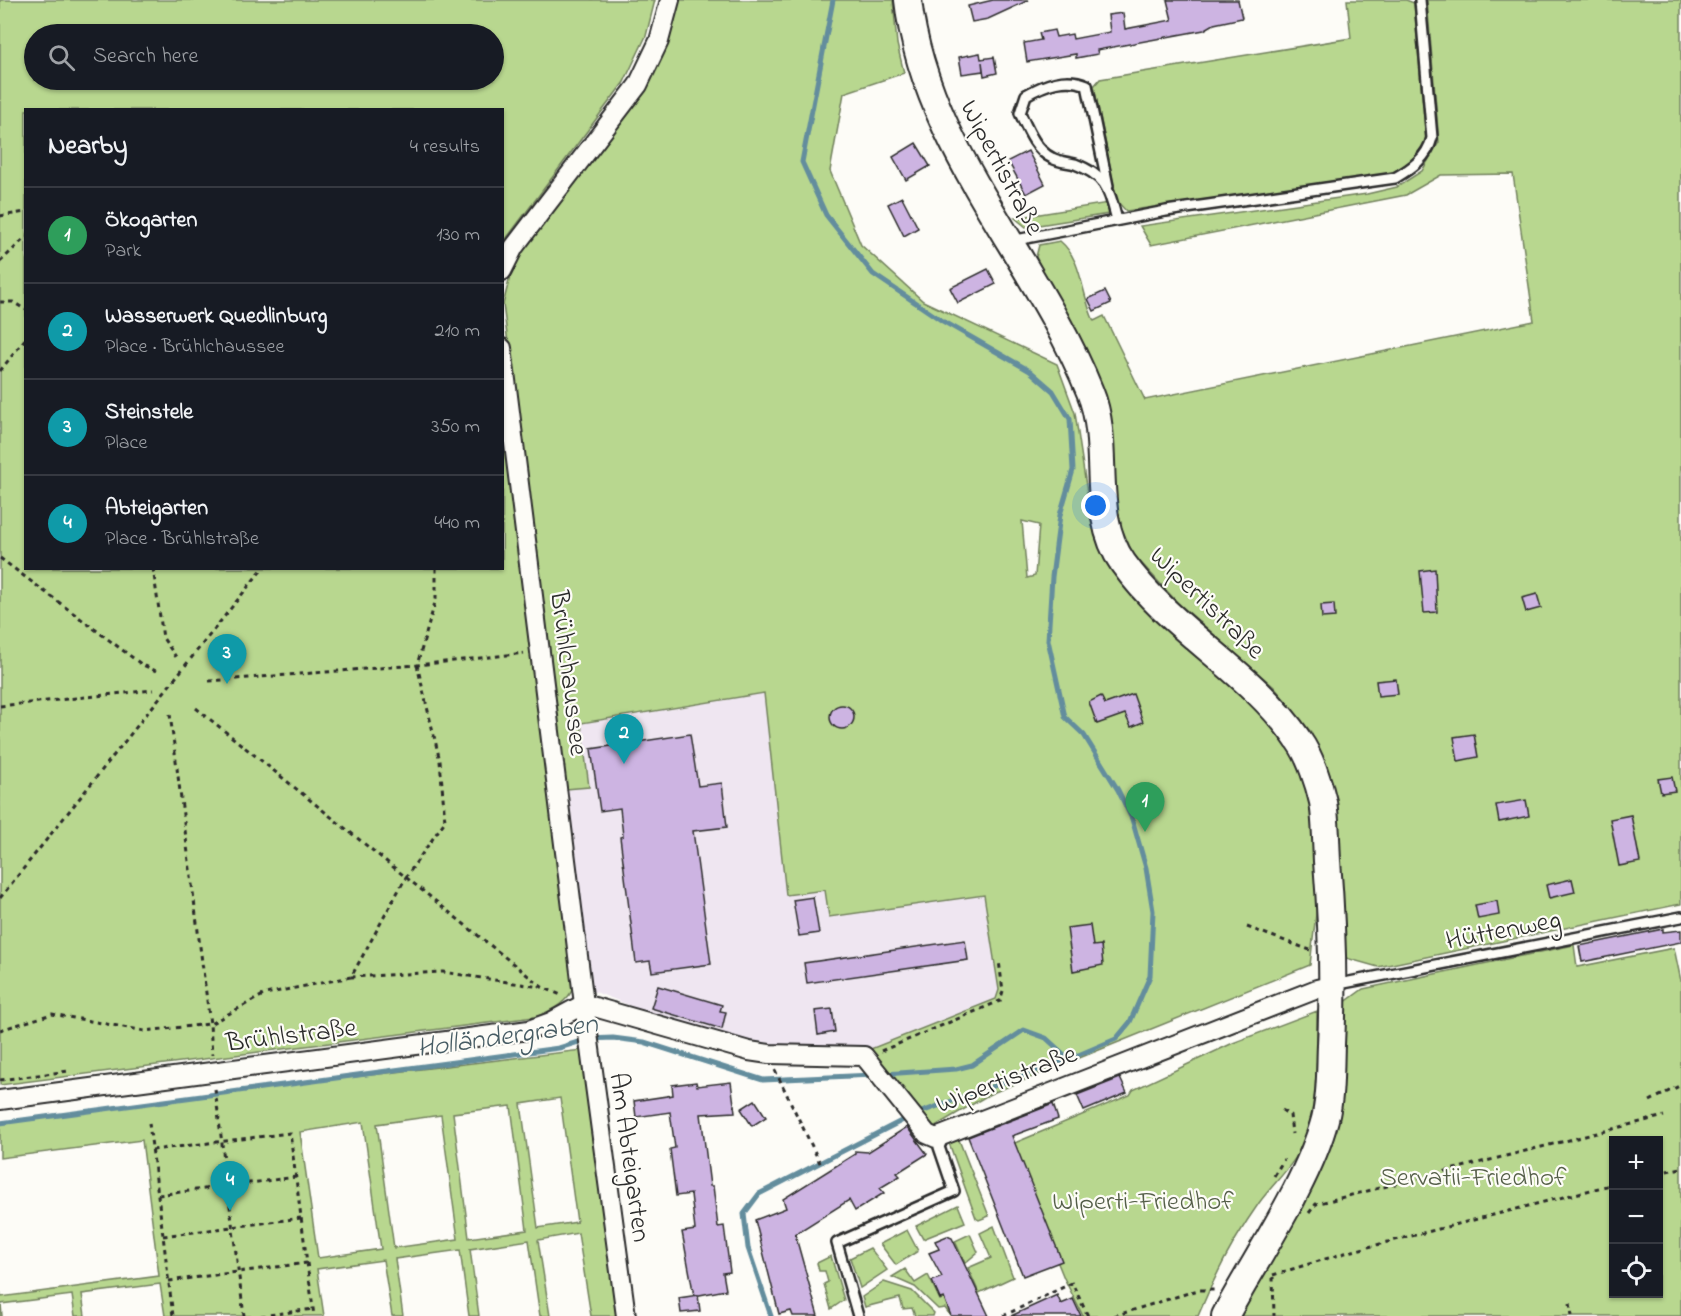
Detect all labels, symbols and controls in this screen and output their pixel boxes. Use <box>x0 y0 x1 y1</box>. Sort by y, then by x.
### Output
search box <box>24 24 504 90</box>
icon: search <box>45 41 78 74</box>
text: Search here <box>93 41 198 73</box>
street label: Wipertistraße <box>949 94 1053 244</box>
text: Nearby <box>48 128 127 166</box>
text: 4 results <box>410 133 480 162</box>
text: Ökogarten <box>105 205 197 237</box>
text: 1 <box>64 221 71 250</box>
text: 130 m <box>436 221 480 250</box>
text: Park <box>105 237 141 266</box>
text: Wasserwerk Quedlinburg <box>105 301 328 333</box>
text: 2 <box>63 317 72 346</box>
text: 210 m <box>435 317 480 346</box>
text: Place · Brühlchaussee <box>105 333 284 362</box>
text: Steinstele <box>105 397 193 429</box>
text: 3 <box>63 413 72 442</box>
text: 350 m <box>431 413 480 442</box>
text: Place <box>105 429 147 458</box>
your location <box>1081 491 1110 520</box>
text: Abteigarten <box>105 493 208 525</box>
text: 4 <box>63 509 72 538</box>
text: 440 m <box>434 509 480 538</box>
text: Place · Brühlstraße <box>105 525 259 554</box>
street label: Wipertistraße <box>1139 538 1274 670</box>
street label: Brühlchaussee <box>538 588 597 759</box>
pin: 3 <box>208 634 246 684</box>
pin: 2 <box>604 714 644 764</box>
pin: 1 <box>1126 782 1164 832</box>
street label: Hüttenweg <box>1443 901 1564 962</box>
water label: Holländergraben <box>415 1004 602 1070</box>
street label: Brühlstraße <box>223 1009 360 1064</box>
street label: Wipertistraße <box>931 1035 1084 1125</box>
street label: Am Abteigarten <box>597 1070 660 1245</box>
map controls <box>1609 1136 1663 1298</box>
button: + <box>1609 1136 1663 1190</box>
park label: Servatii-Friedhof <box>1380 1159 1567 1198</box>
pin: 4 <box>210 1162 250 1211</box>
park label: Wiperti-Friedhof <box>1052 1183 1234 1222</box>
button: − <box>1609 1190 1663 1244</box>
button: locate <box>1609 1244 1663 1298</box>

